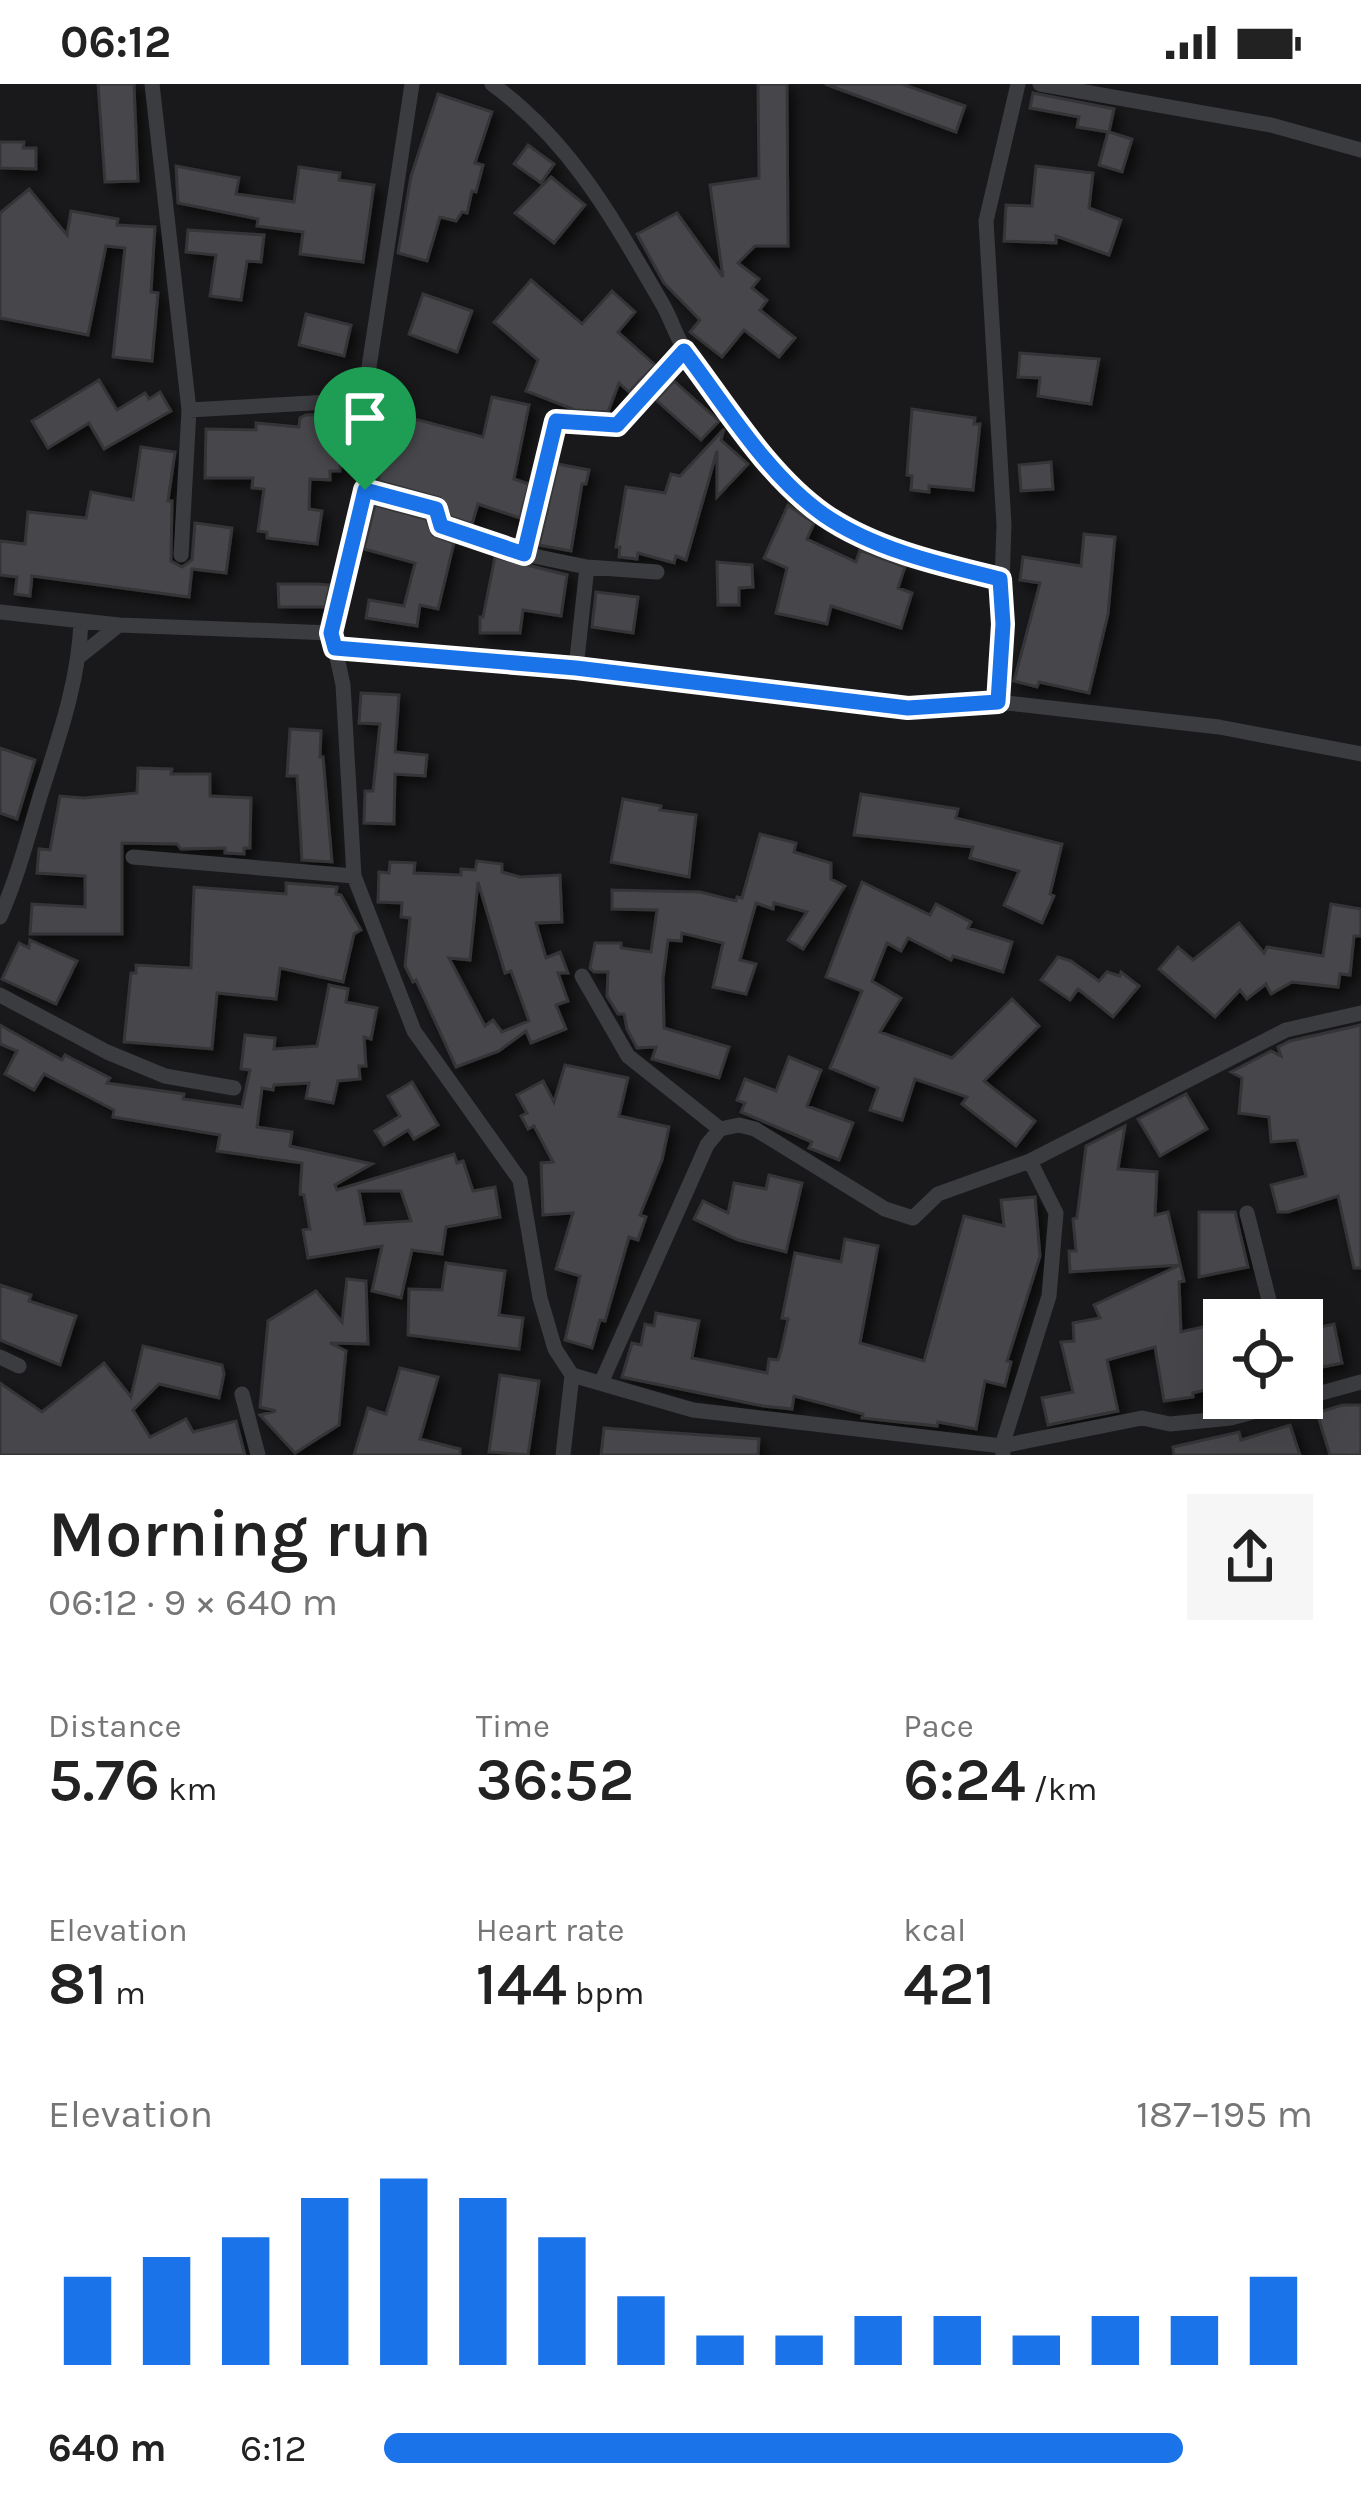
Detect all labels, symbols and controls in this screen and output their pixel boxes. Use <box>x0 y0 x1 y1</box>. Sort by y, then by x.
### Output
text: 06:12 <box>60 16 171 68</box>
pin <box>314 367 416 490</box>
icon: arrive <box>332 385 398 451</box>
map controls <box>1203 1299 1323 1419</box>
button: locate <box>1203 1299 1323 1419</box>
button: share <box>1187 1494 1313 1620</box>
text: Morning run <box>48 1495 432 1573</box>
text: 06:12 · 9 × 640 m <box>48 1579 338 1625</box>
text: Distance <box>48 1707 181 1745</box>
text: Time <box>476 1707 550 1745</box>
text: Pace <box>903 1707 974 1745</box>
text: 5.76 <box>48 1745 160 1815</box>
text: 36:52 <box>476 1745 634 1815</box>
text: 6:24 <box>903 1745 1026 1815</box>
text: km <box>160 1770 217 1808</box>
text: /km <box>1026 1770 1097 1808</box>
text: Elevation <box>48 1911 188 1949</box>
text: Heart rate <box>476 1911 624 1949</box>
text: kcal <box>903 1911 966 1949</box>
text: 81 <box>48 1949 107 2019</box>
text: 144 <box>476 1949 567 2019</box>
text: 421 <box>903 1949 995 2019</box>
text: m <box>107 1974 146 2012</box>
text: bpm <box>567 1974 644 2012</box>
text: Elevation <box>48 2091 213 2137</box>
text: 187–195 m <box>1136 2091 1313 2137</box>
text: 640 m <box>48 2425 166 2471</box>
text: 6:12 <box>240 2425 307 2471</box>

